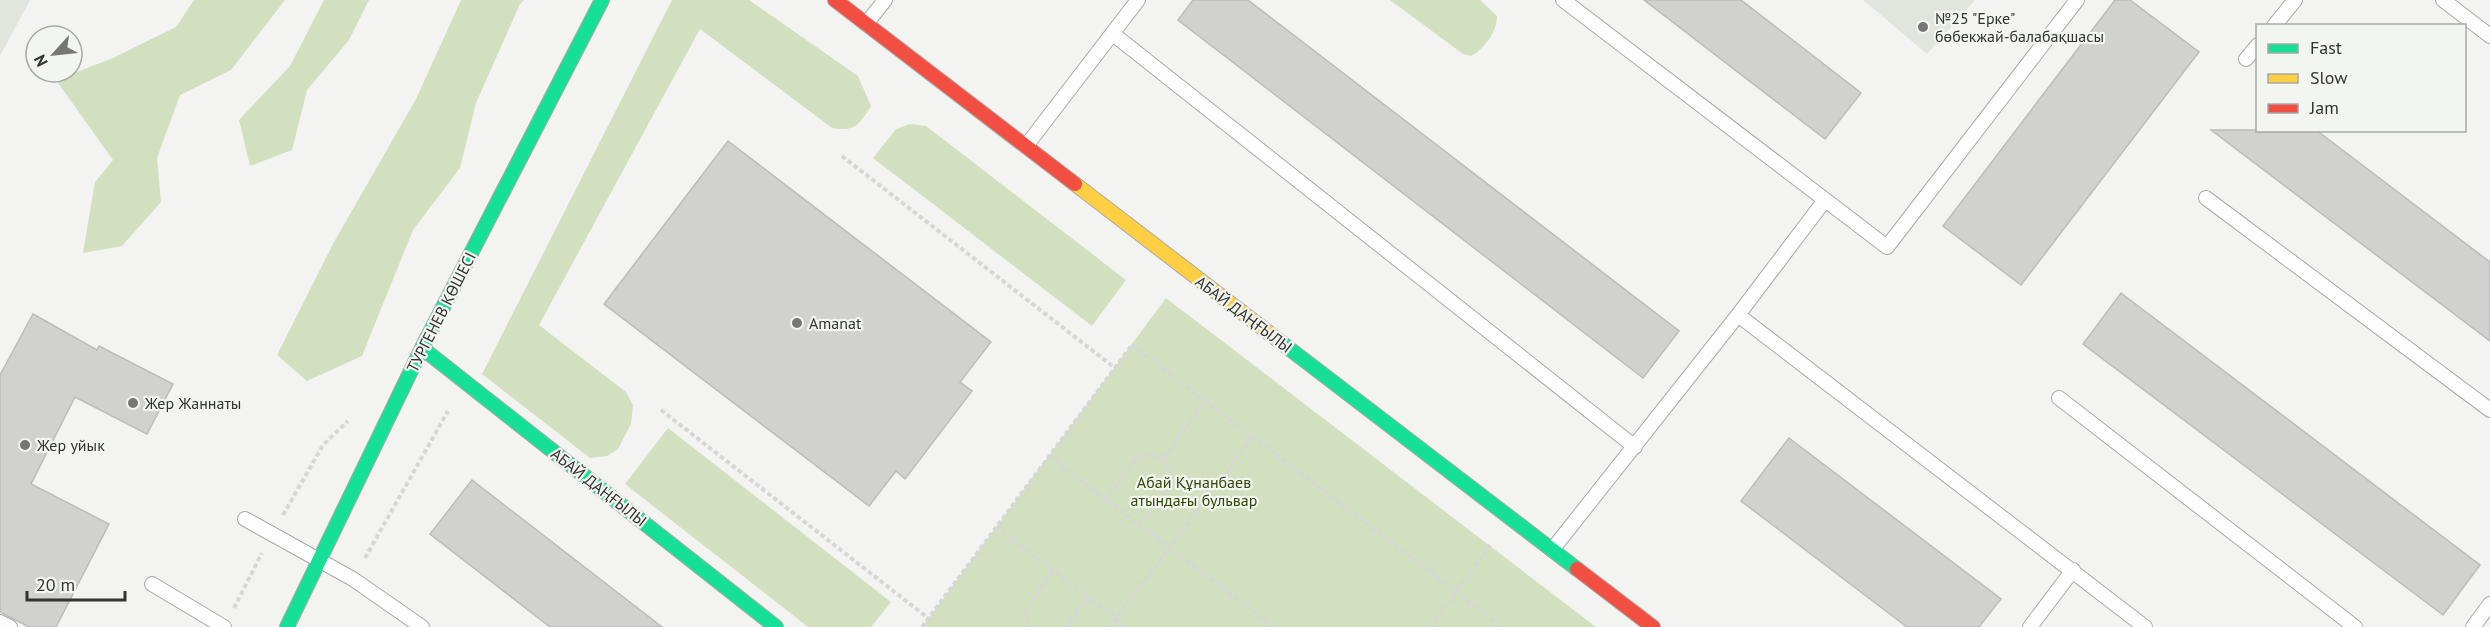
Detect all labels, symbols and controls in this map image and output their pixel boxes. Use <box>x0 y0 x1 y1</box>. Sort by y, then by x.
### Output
place label: №25 "Ерке" бөбекжай-балабақшасы <box>1935 8 2104 46</box>
marker: №25 "Ерке" бөбекжай-балабақшасы <box>1916 20 1930 34</box>
north arrow <box>24 24 84 84</box>
legend <box>2256 24 2466 132</box>
text: Fast <box>2310 36 2342 59</box>
text: N <box>29 52 52 70</box>
text: Slow <box>2310 66 2348 89</box>
text: Jam <box>2309 96 2339 119</box>
street label: ТУРГЕНЕВ КӨШЕСІ <box>402 249 480 375</box>
street label: АБАЙ ДАҢҒЫЛЫ <box>1192 271 1296 357</box>
place label: Amanat <box>809 313 862 333</box>
marker: Amanat <box>790 316 804 330</box>
place label: Жер Жаннаты <box>144 393 241 413</box>
marker: Жер Жаннаты <box>126 396 140 410</box>
place label: Жер уйык <box>36 435 105 455</box>
marker: Жер уйык <box>18 438 32 452</box>
street label: АБАЙ ДАҢҒЫЛЫ <box>547 443 651 531</box>
park label: Абай Құнанбаев атындағы бульвар <box>1131 472 1257 510</box>
scale bar <box>27 564 124 602</box>
text: 20 m <box>36 573 75 596</box>

